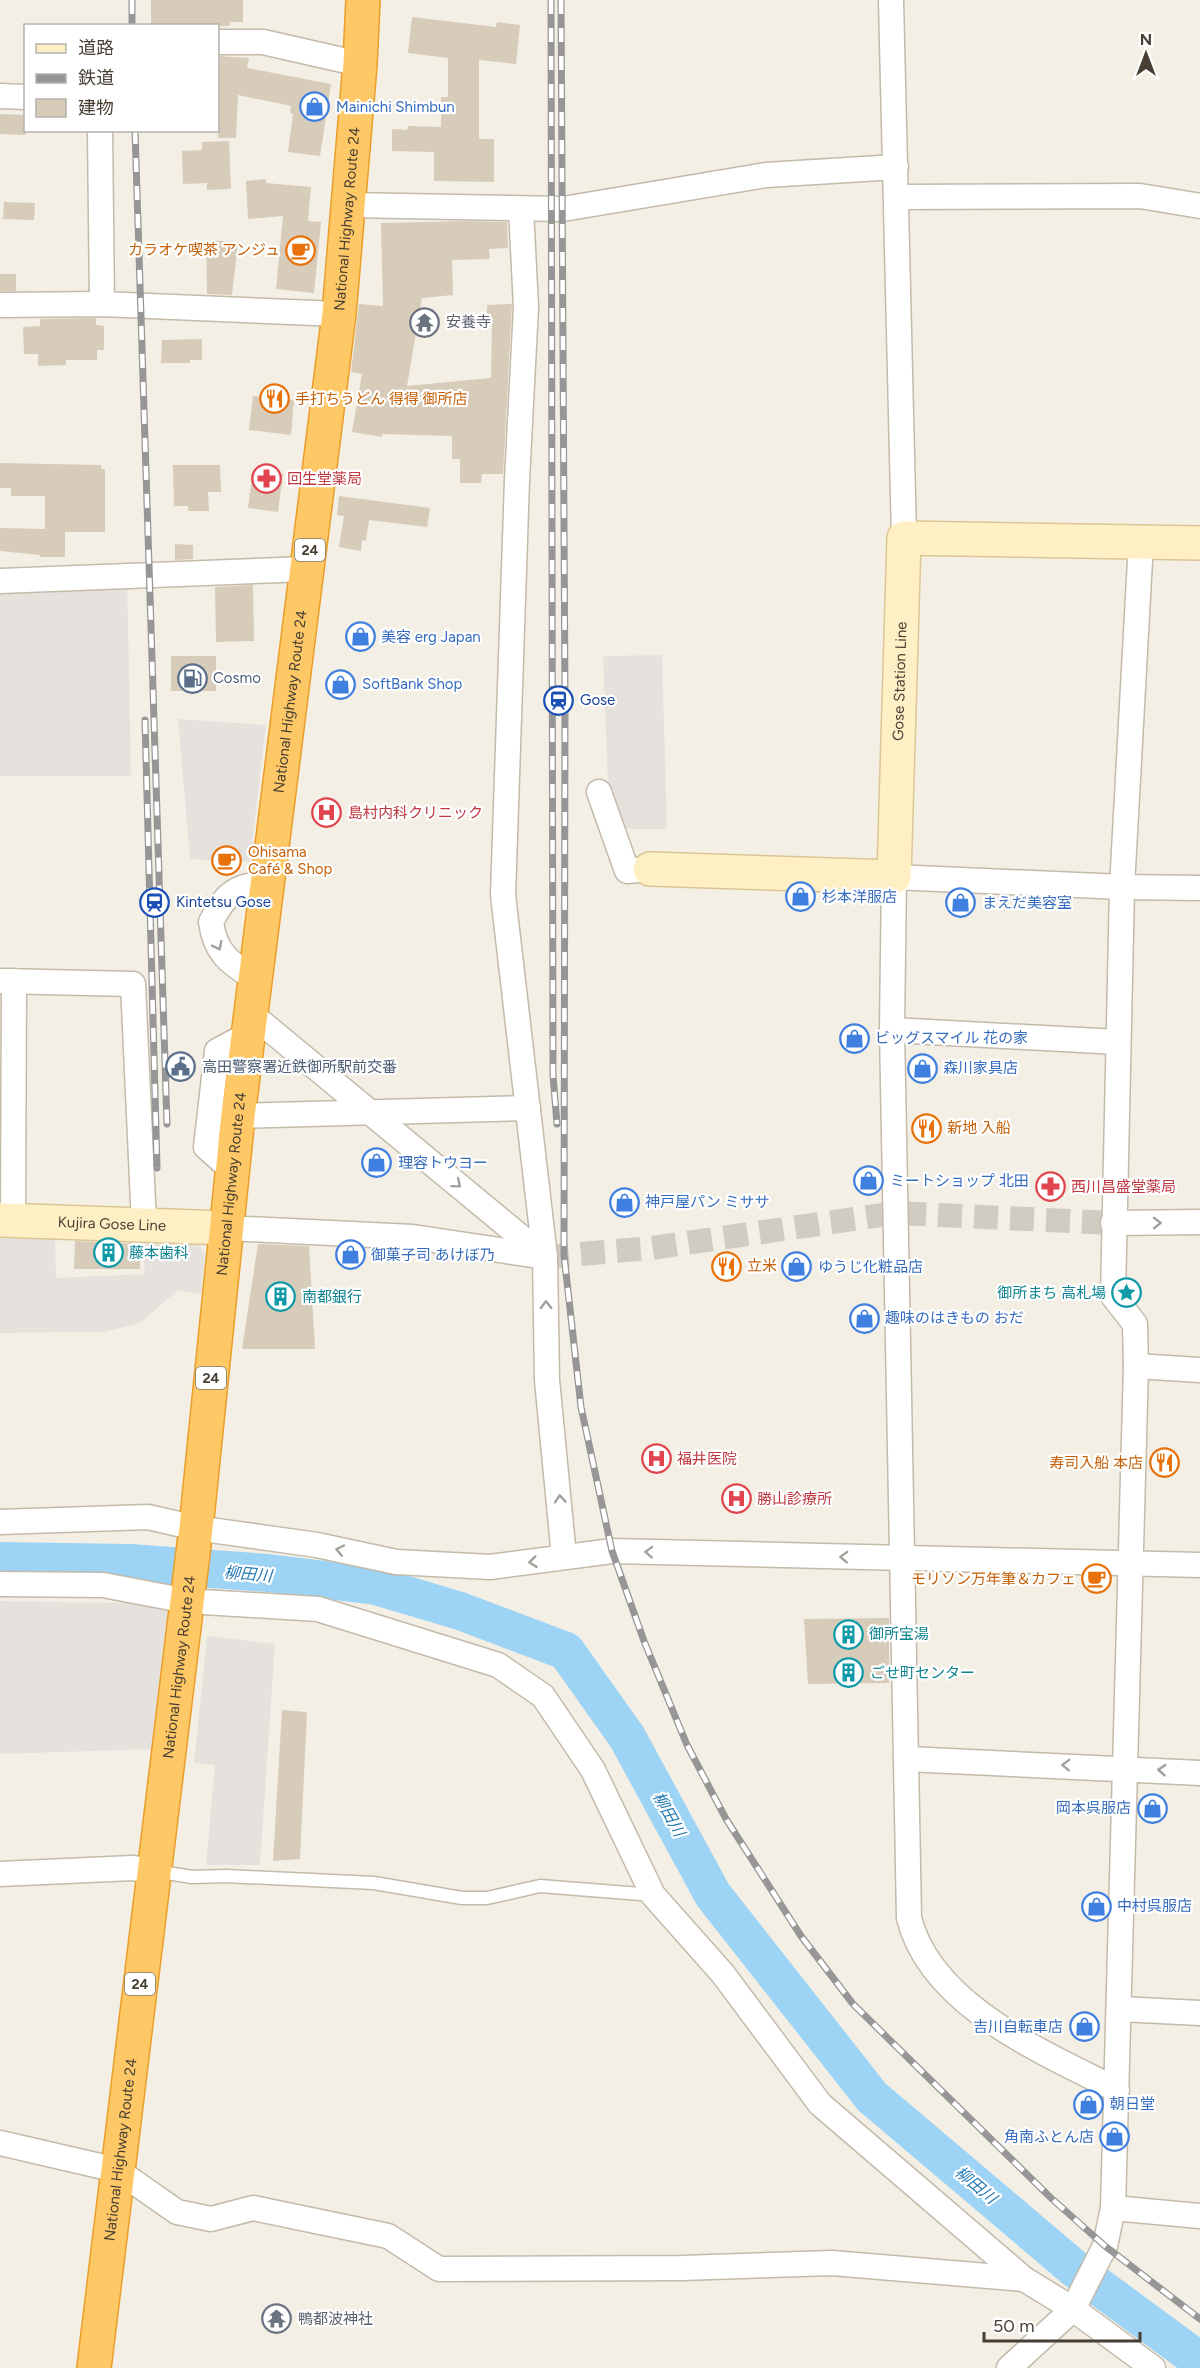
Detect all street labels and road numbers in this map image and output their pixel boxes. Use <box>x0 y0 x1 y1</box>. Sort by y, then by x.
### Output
street label: National Highway Route 24 <box>330 126 364 312</box>
road number: 24 <box>295 539 325 561</box>
street label: National Highway Route 24 <box>270 609 311 794</box>
street label: Gose Station Line <box>889 621 911 741</box>
street label: National Highway Route 24 <box>213 1091 250 1277</box>
street label: Kujira Gose Line <box>57 1213 166 1235</box>
road number: 24 <box>196 1367 226 1389</box>
street label: National Highway Route 24 <box>159 1574 199 1760</box>
road number: 24 <box>125 1973 155 1995</box>
street label: National Highway Route 24 <box>100 2057 141 2242</box>

